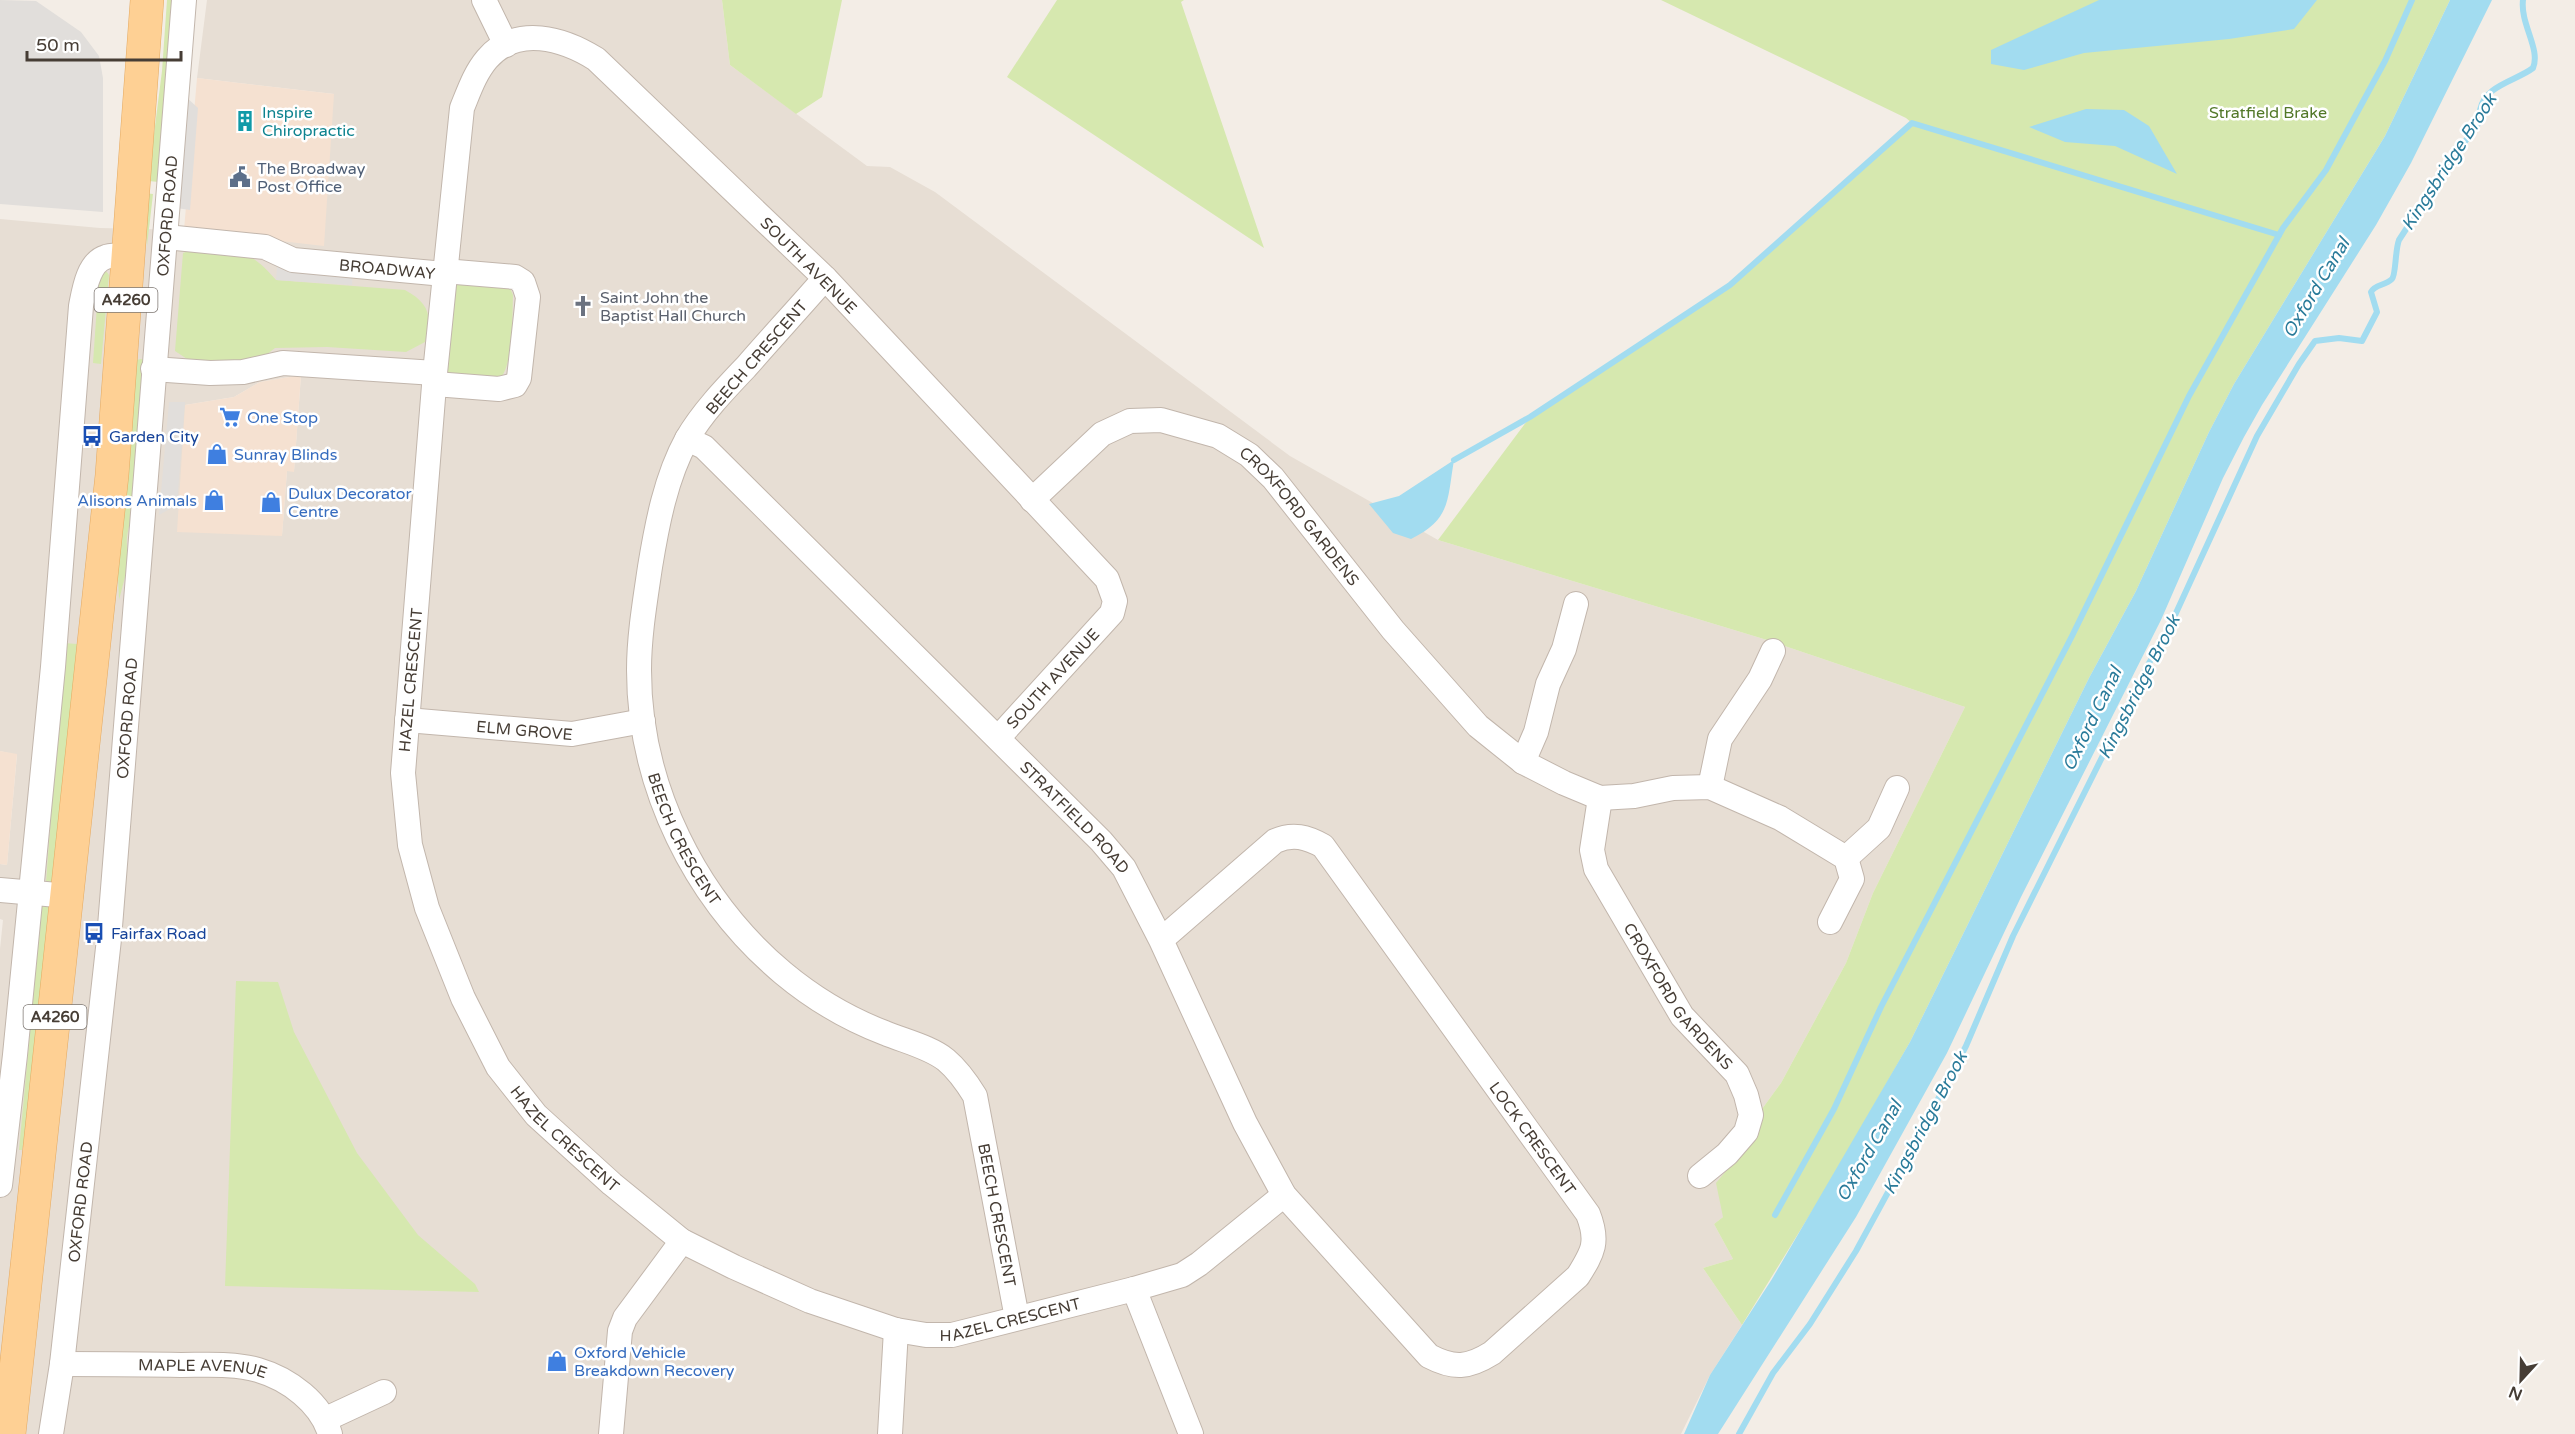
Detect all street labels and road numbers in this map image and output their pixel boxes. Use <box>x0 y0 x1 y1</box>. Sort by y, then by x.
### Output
street label: OXFORD ROAD <box>153 154 183 277</box>
street label: SOUTH AVENUE <box>756 213 861 318</box>
street label: BROADWAY <box>338 255 436 284</box>
road number: A4260 <box>94 288 158 312</box>
street label: BEECH CRESCENT <box>702 296 812 419</box>
street label: CROXFORD GARDENS <box>1236 443 1363 590</box>
street label: HAZEL CRESCENT <box>395 607 427 753</box>
street label: SOUTH AVENUE <box>1003 625 1104 733</box>
street label: OXFORD ROAD <box>113 657 142 780</box>
street label: ELM GROVE <box>475 717 574 745</box>
street label: STRATFIELD ROAD <box>1015 757 1133 878</box>
street label: BEECH CRESCENT <box>643 771 725 910</box>
street label: CROXFORD GARDENS <box>1619 920 1737 1074</box>
road number: A4260 <box>23 1005 86 1029</box>
street label: LOCK CRESCENT <box>1485 1078 1580 1199</box>
street label: HAZEL CRESCENT <box>506 1082 623 1197</box>
street label: OXFORD ROAD <box>64 1140 98 1263</box>
street label: BEECH CRESCENT <box>973 1142 1020 1288</box>
street label: HAZEL CRESCENT <box>940 1294 1083 1346</box>
street label: MAPLE AVENUE <box>138 1355 270 1383</box>

